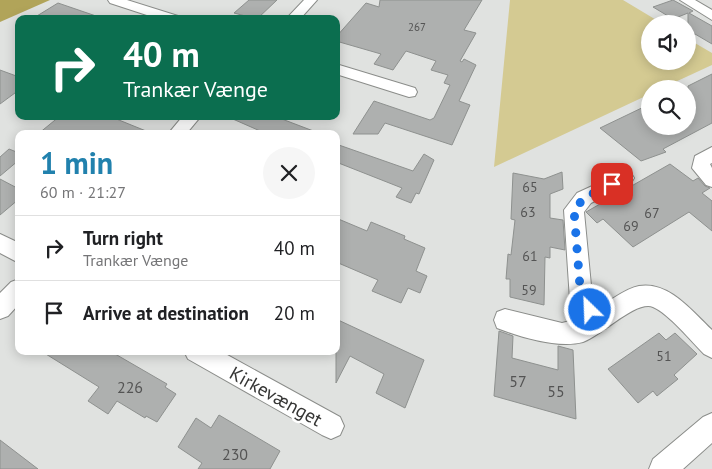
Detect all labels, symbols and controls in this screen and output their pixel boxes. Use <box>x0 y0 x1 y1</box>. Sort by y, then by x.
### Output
map controls <box>641 15 696 135</box>
button: sound <box>641 15 696 70</box>
house number: 267 <box>408 20 426 34</box>
text: 40 m <box>123 31 200 77</box>
icon: right <box>40 35 105 100</box>
text: Trankær Vænge <box>123 75 268 103</box>
button: search <box>641 80 696 135</box>
text: 1 min <box>40 143 113 182</box>
button: close <box>263 147 315 199</box>
pin <box>591 163 633 205</box>
icon: arrive <box>598 170 626 198</box>
house number: 65 <box>522 178 538 196</box>
text: 60 m · 21:27 <box>40 182 126 202</box>
house number: 63 <box>520 203 536 221</box>
house number: 67 <box>644 204 660 222</box>
house number: 69 <box>623 217 639 235</box>
text: Turn right <box>83 226 163 250</box>
icon: right <box>40 234 68 262</box>
text: 40 m <box>274 236 315 260</box>
house number: 61 <box>522 247 538 265</box>
text: Trankær Vænge <box>83 250 188 270</box>
house number: 59 <box>521 281 537 299</box>
position arrow <box>563 283 615 335</box>
icon: arrive <box>40 299 68 327</box>
text: Arrive at destination <box>83 301 249 325</box>
text: 20 m <box>274 301 315 325</box>
house number: 51 <box>656 347 672 365</box>
street label: Kirkevænget <box>225 361 327 432</box>
house number: 57 <box>509 371 527 391</box>
house number: 226 <box>117 377 143 397</box>
house number: 55 <box>547 381 565 401</box>
house number: 230 <box>222 444 248 464</box>

